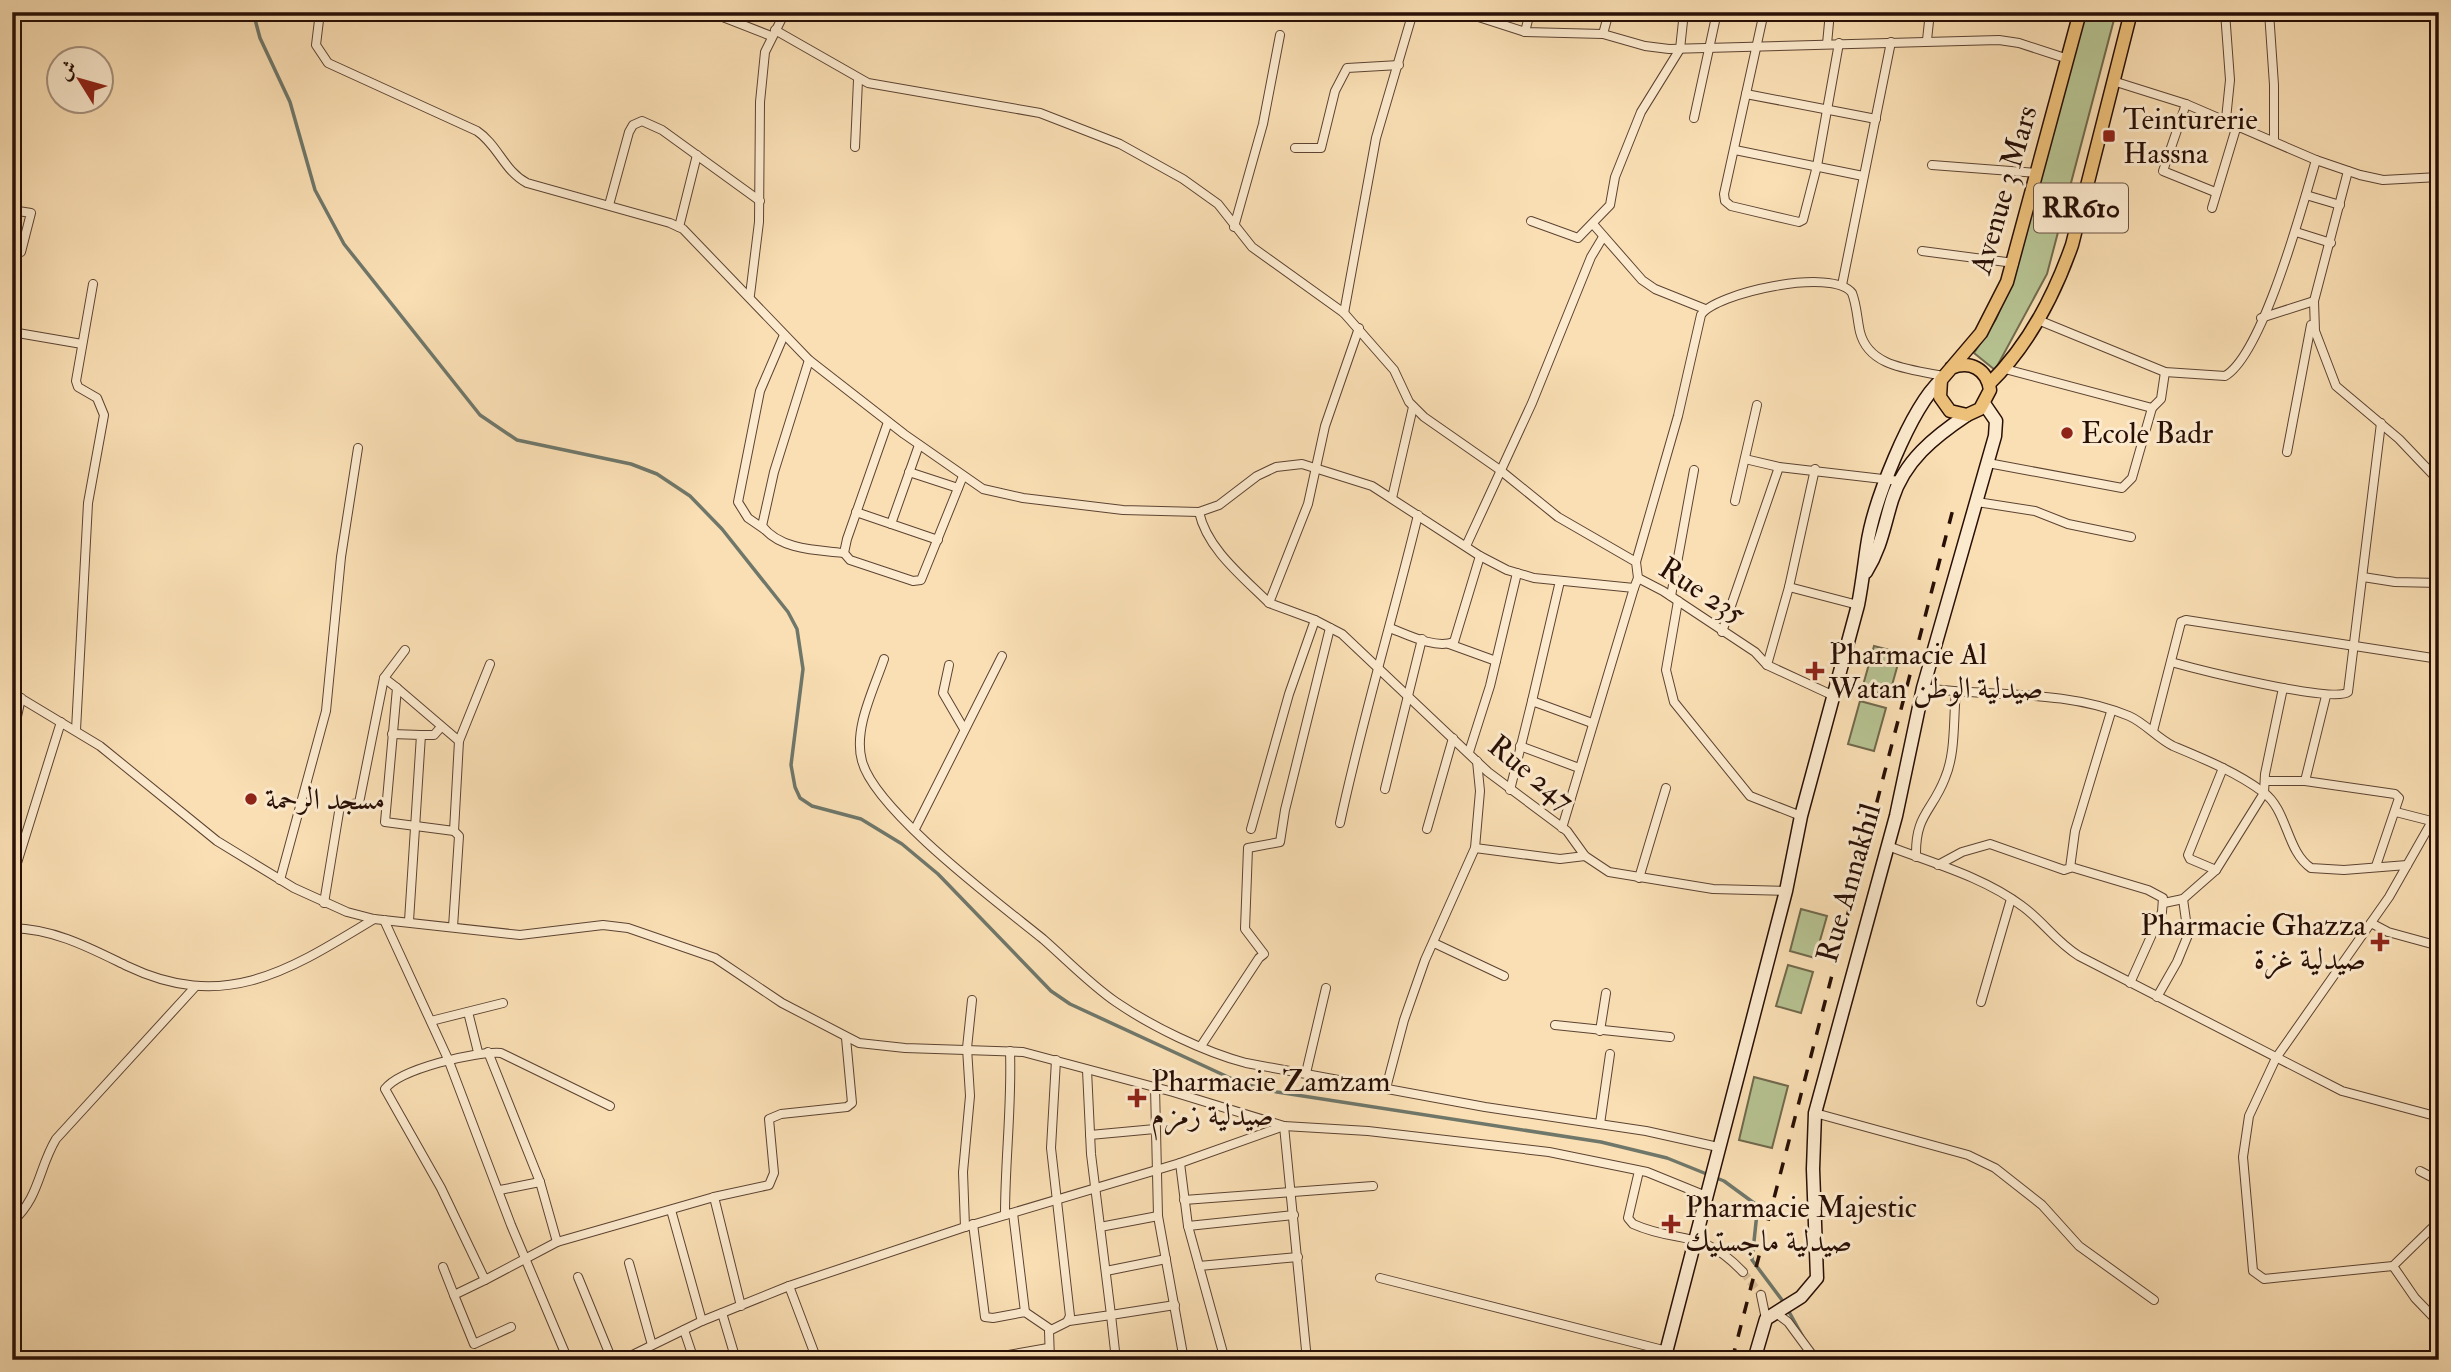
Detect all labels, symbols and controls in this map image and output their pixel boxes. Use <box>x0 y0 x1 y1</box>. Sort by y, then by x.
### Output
north arrow <box>46 46 116 116</box>
text: ش <box>52 56 82 85</box>
street label: Avenue 3 Mars <box>1962 101 2046 280</box>
place label: Teinturerie Hassna <box>2123 101 2258 172</box>
marker: Teinturerie Hassna <box>2101 128 2117 144</box>
road number: RR610 <box>2034 184 2128 232</box>
place label: Ecole Badr <box>2081 415 2213 452</box>
marker: Ecole Badr <box>2059 425 2075 441</box>
street label: Rue 235 <box>1652 549 1753 633</box>
place label: Pharmacie Al Watan صيدلية الوطن <box>1828 636 2043 708</box>
marker: Pharmacie Al Watan صيدلية الوطن <box>1807 663 1823 679</box>
street label: Rue 247 <box>1480 727 1582 819</box>
place label: مسجد الرحمة <box>265 781 385 818</box>
marker: مسجد الرحمة <box>243 791 259 807</box>
street label: Rue Annakhil <box>1809 799 1889 967</box>
place label: Pharmacie Ghazza صيدلية غزة <box>2140 907 2367 980</box>
marker: Pharmacie Ghazza صيدلية غزة <box>2372 934 2388 950</box>
place label: Pharmacie Zamzam صيدلية زمزم <box>1151 1063 1390 1141</box>
marker: Pharmacie Zamzam صيدلية زمزم <box>1129 1090 1145 1106</box>
place label: Pharmacie Majestic صيدلية ماجستيك <box>1685 1189 1917 1260</box>
marker: Pharmacie Majestic صيدلية ماجستيك <box>1663 1216 1679 1232</box>

